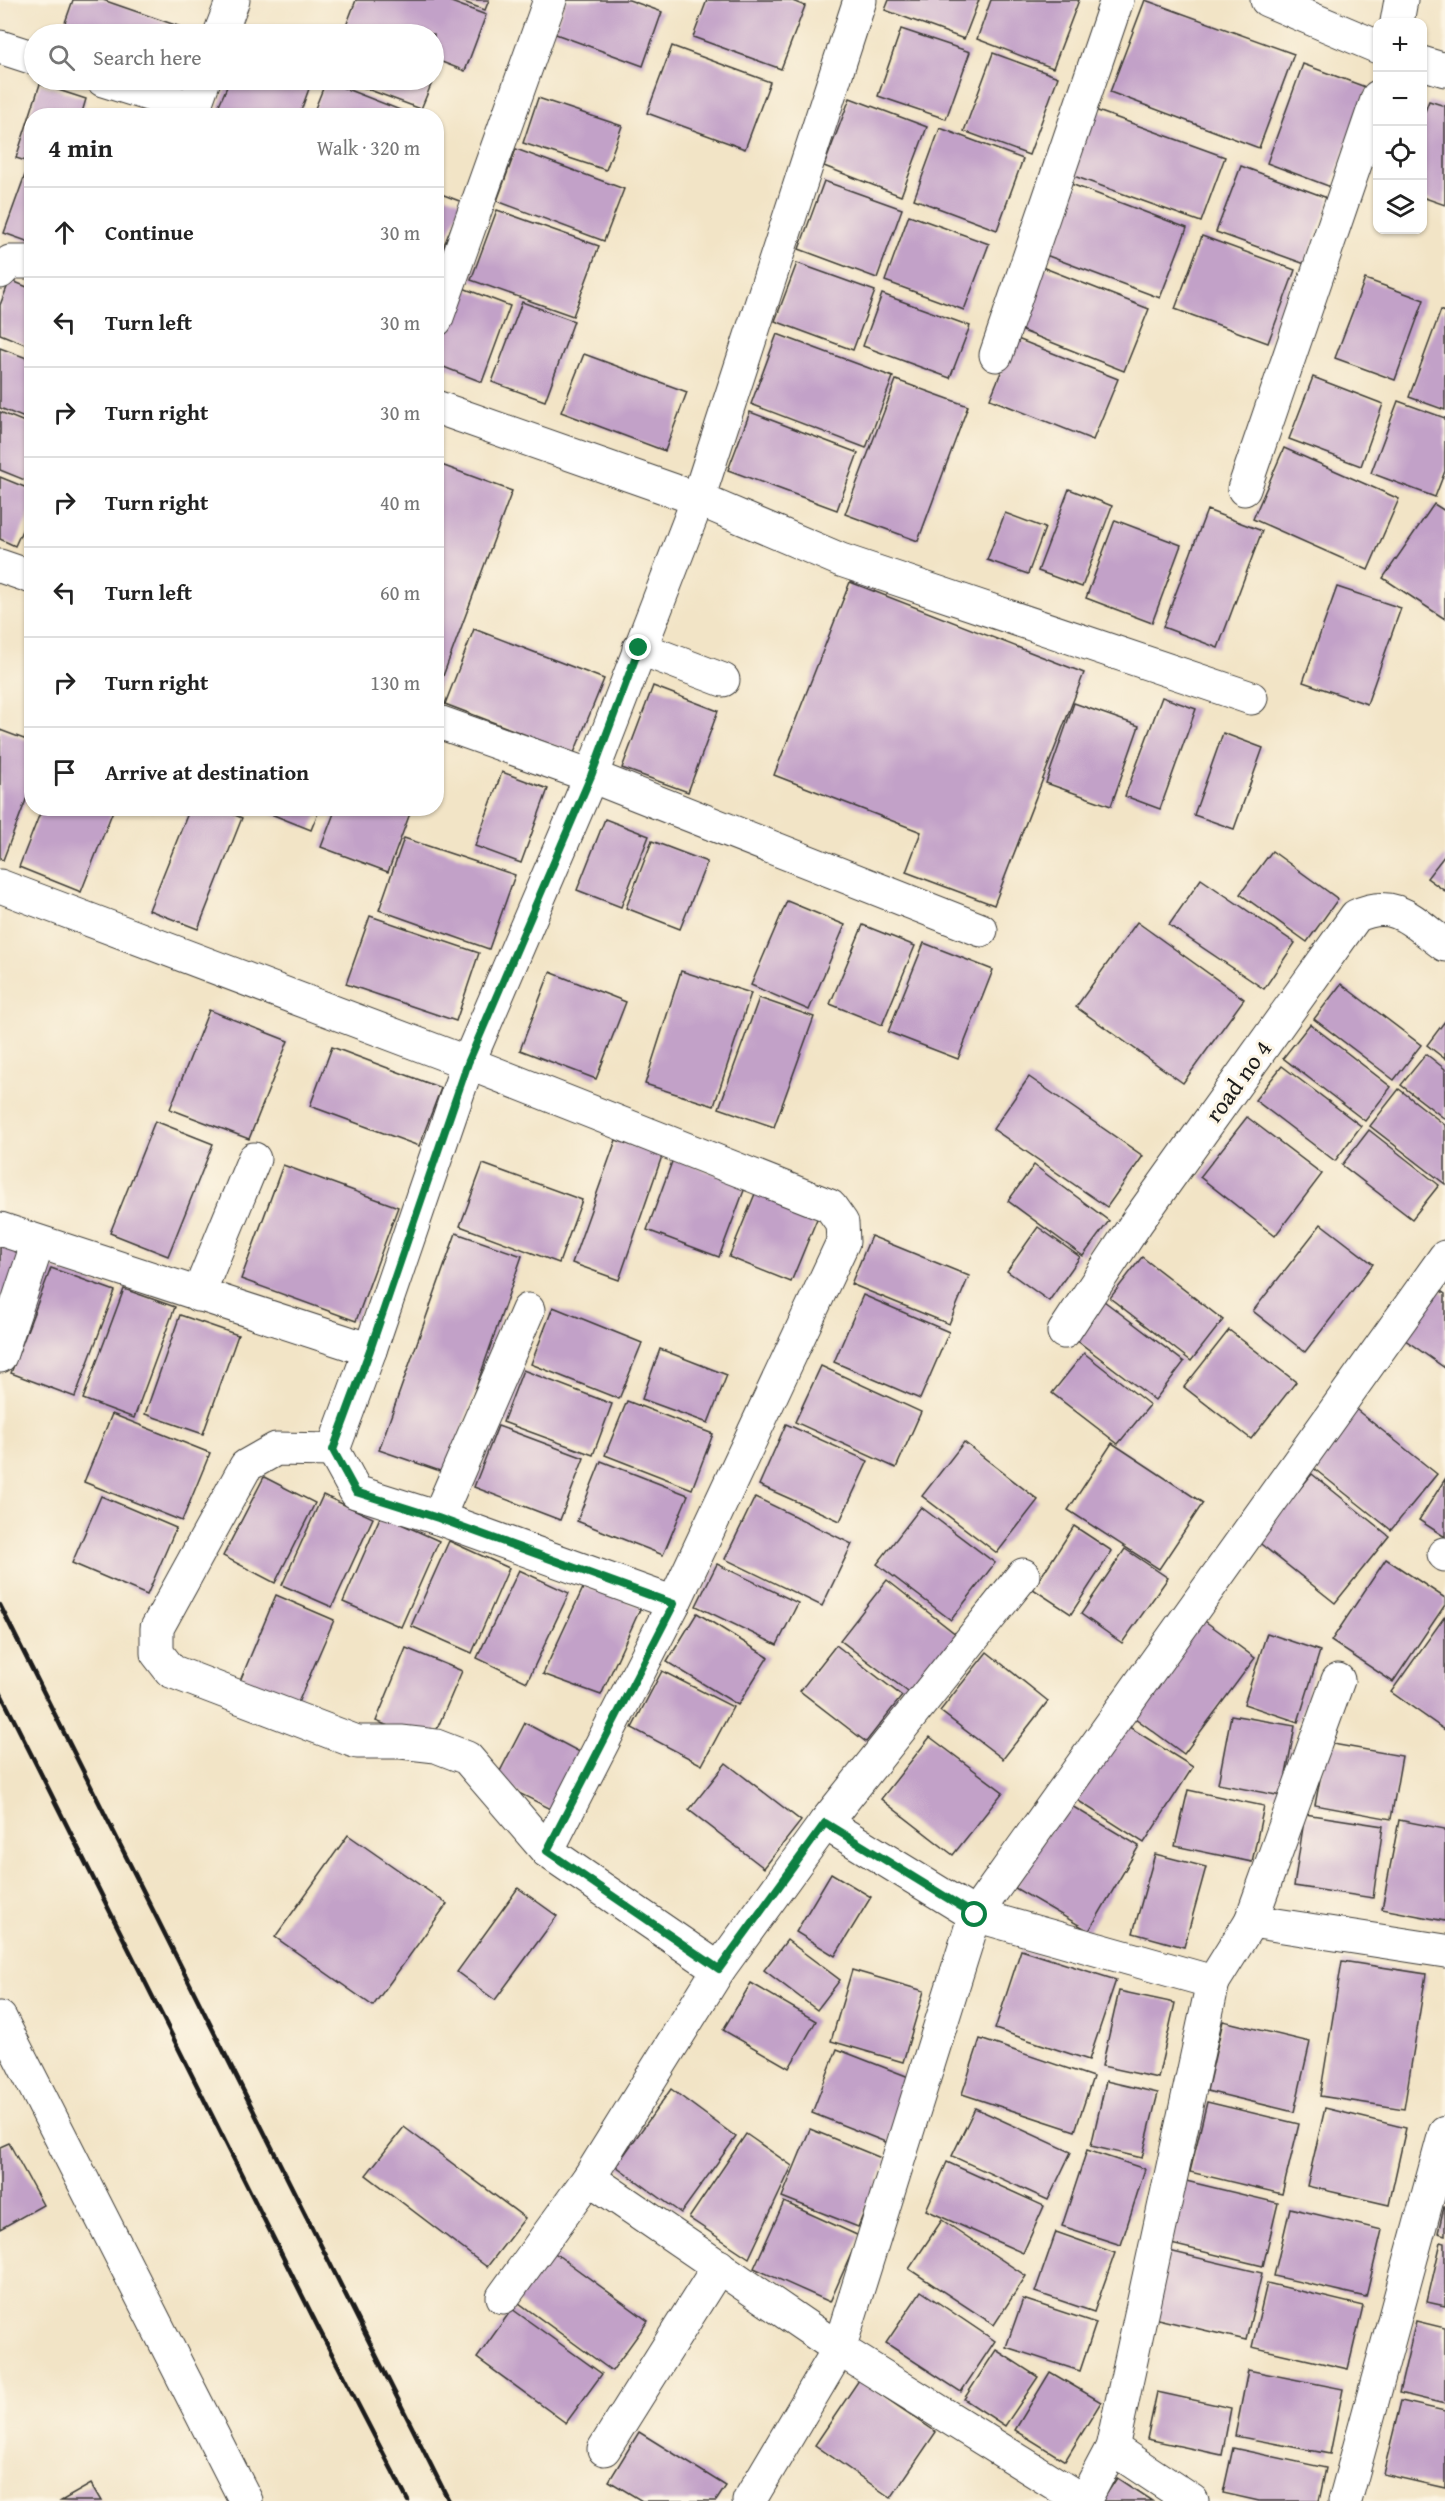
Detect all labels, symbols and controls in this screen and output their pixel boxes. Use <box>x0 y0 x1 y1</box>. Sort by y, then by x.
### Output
map controls <box>1373 18 1427 234</box>
button: + <box>1373 18 1427 72</box>
search box <box>24 24 444 90</box>
icon: search <box>45 41 78 74</box>
text: Search here <box>93 41 202 73</box>
button: − <box>1373 72 1427 126</box>
button: locate <box>1373 126 1427 180</box>
text: 4 min <box>48 128 113 167</box>
text: Walk · 320 m <box>317 133 420 162</box>
button: layers <box>1373 180 1427 234</box>
icon: ahead <box>48 216 81 249</box>
text: Continue <box>105 216 194 248</box>
text: 30 m <box>380 218 420 247</box>
icon: left <box>48 306 81 339</box>
text: Turn left <box>105 306 192 338</box>
text: 30 m <box>380 308 420 337</box>
icon: right <box>48 396 81 429</box>
text: Turn right <box>105 396 208 428</box>
text: 30 m <box>380 398 420 427</box>
icon: right <box>48 486 81 519</box>
text: Turn right <box>105 486 208 518</box>
text: 40 m <box>380 488 420 517</box>
icon: left <box>48 576 81 609</box>
text: Turn left <box>105 576 192 608</box>
text: 60 m <box>380 578 420 607</box>
route end <box>625 634 651 660</box>
icon: right <box>48 666 81 699</box>
text: Turn right <box>105 666 208 698</box>
text: 130 m <box>370 668 420 697</box>
icon: arrive <box>48 756 81 789</box>
text: Arrive at destination <box>105 756 309 788</box>
street label: road no 4 <box>1196 1033 1280 1129</box>
route start <box>961 1901 987 1927</box>

